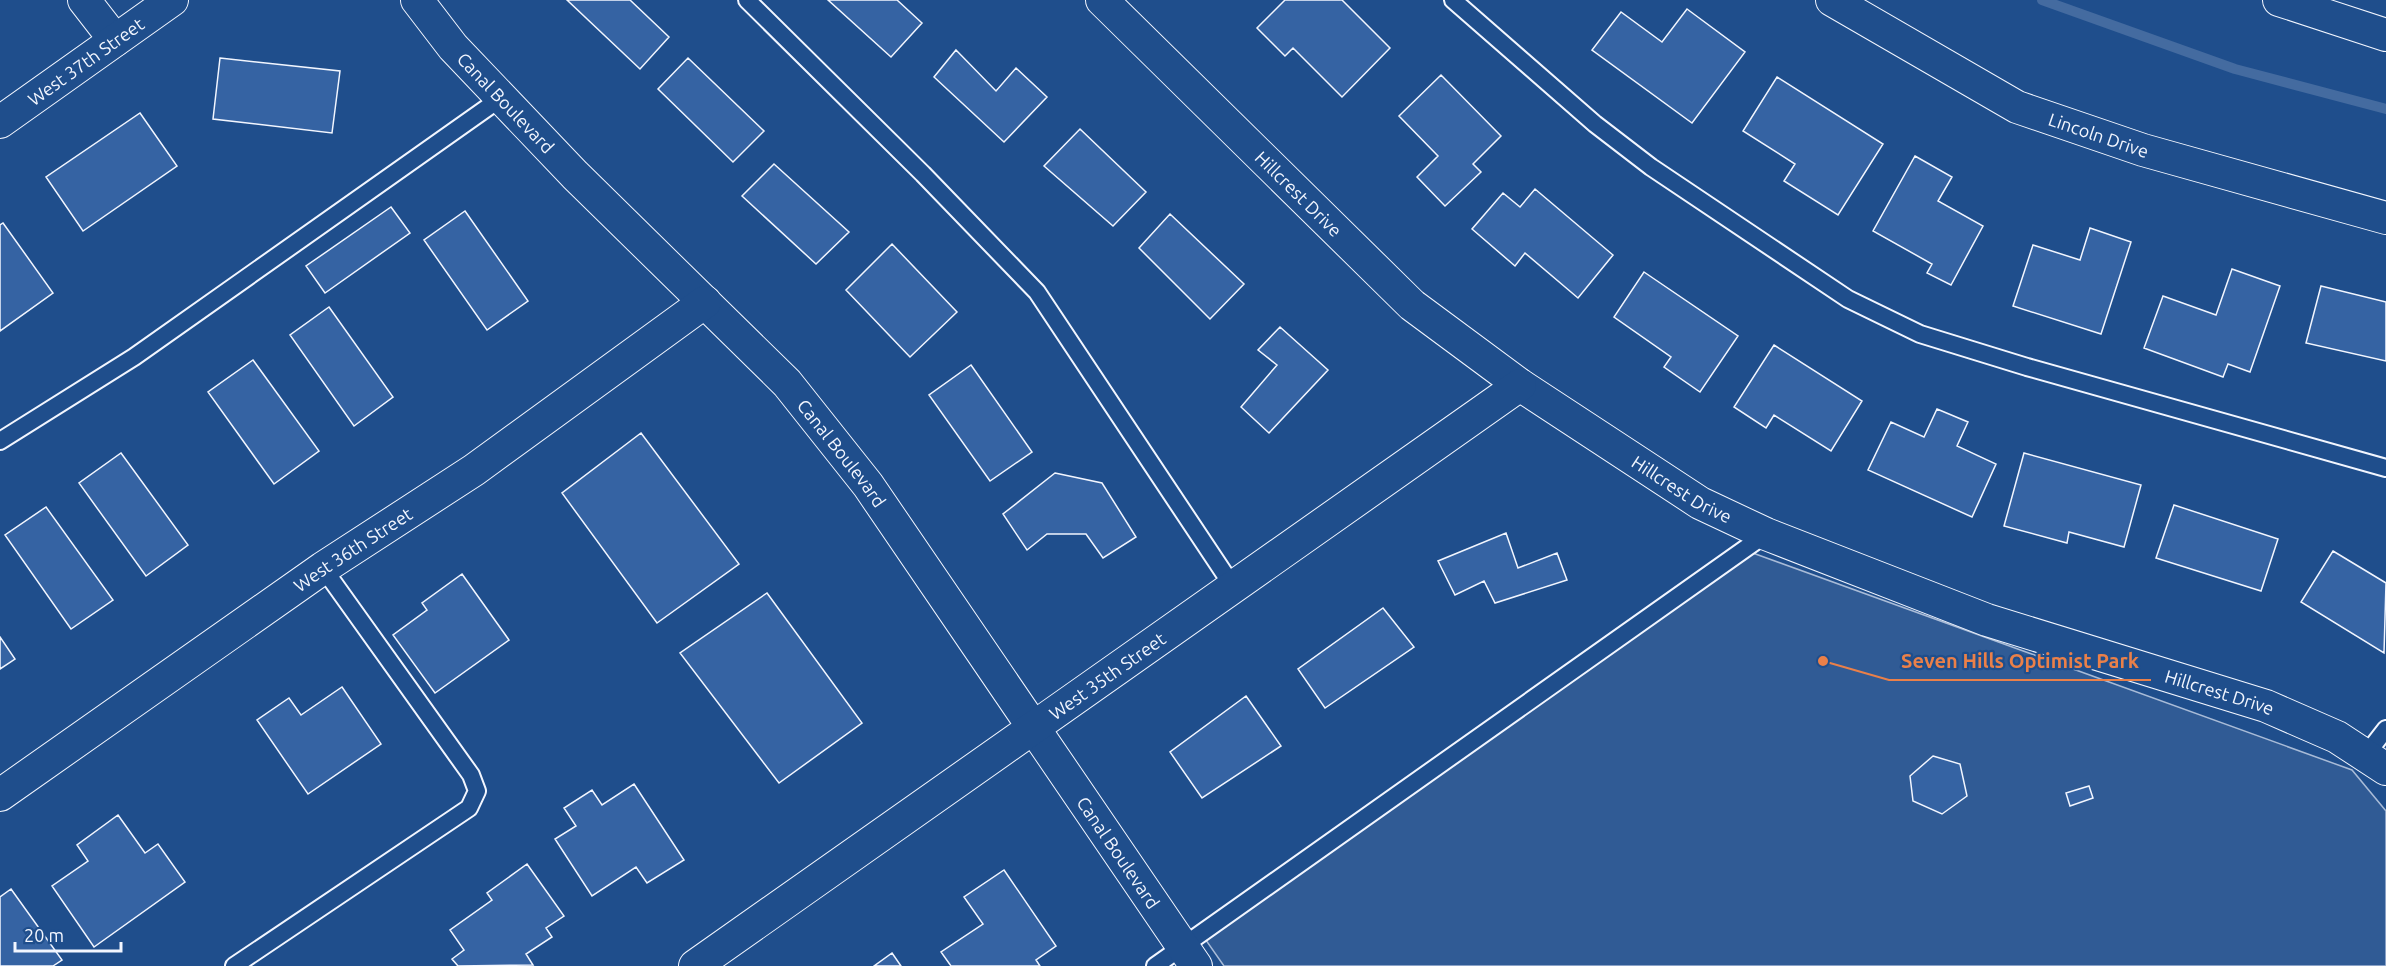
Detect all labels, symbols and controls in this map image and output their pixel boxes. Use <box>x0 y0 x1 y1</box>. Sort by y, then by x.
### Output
street label: West 37th Street <box>24 13 147 109</box>
street label: Canal Boulevard <box>454 48 558 157</box>
street label: Lincoln Drive <box>2046 109 2151 161</box>
street label: Hillcrest Drive <box>1251 147 1346 240</box>
street label: Canal Boulevard <box>794 395 890 511</box>
street label: Hillcrest Drive <box>1628 451 1735 527</box>
street label: West 36th Street <box>290 503 416 595</box>
street label: West 35th Street <box>1045 628 1169 724</box>
callout: Seven Hills Optimist Park <box>1889 642 2151 680</box>
text: Seven Hills Optimist Park <box>1901 649 2139 672</box>
street label: Hillcrest Drive <box>2163 665 2277 718</box>
street label: Canal Boulevard <box>1073 793 1164 912</box>
scale bar <box>15 915 122 953</box>
text: 20 m <box>24 925 64 945</box>

